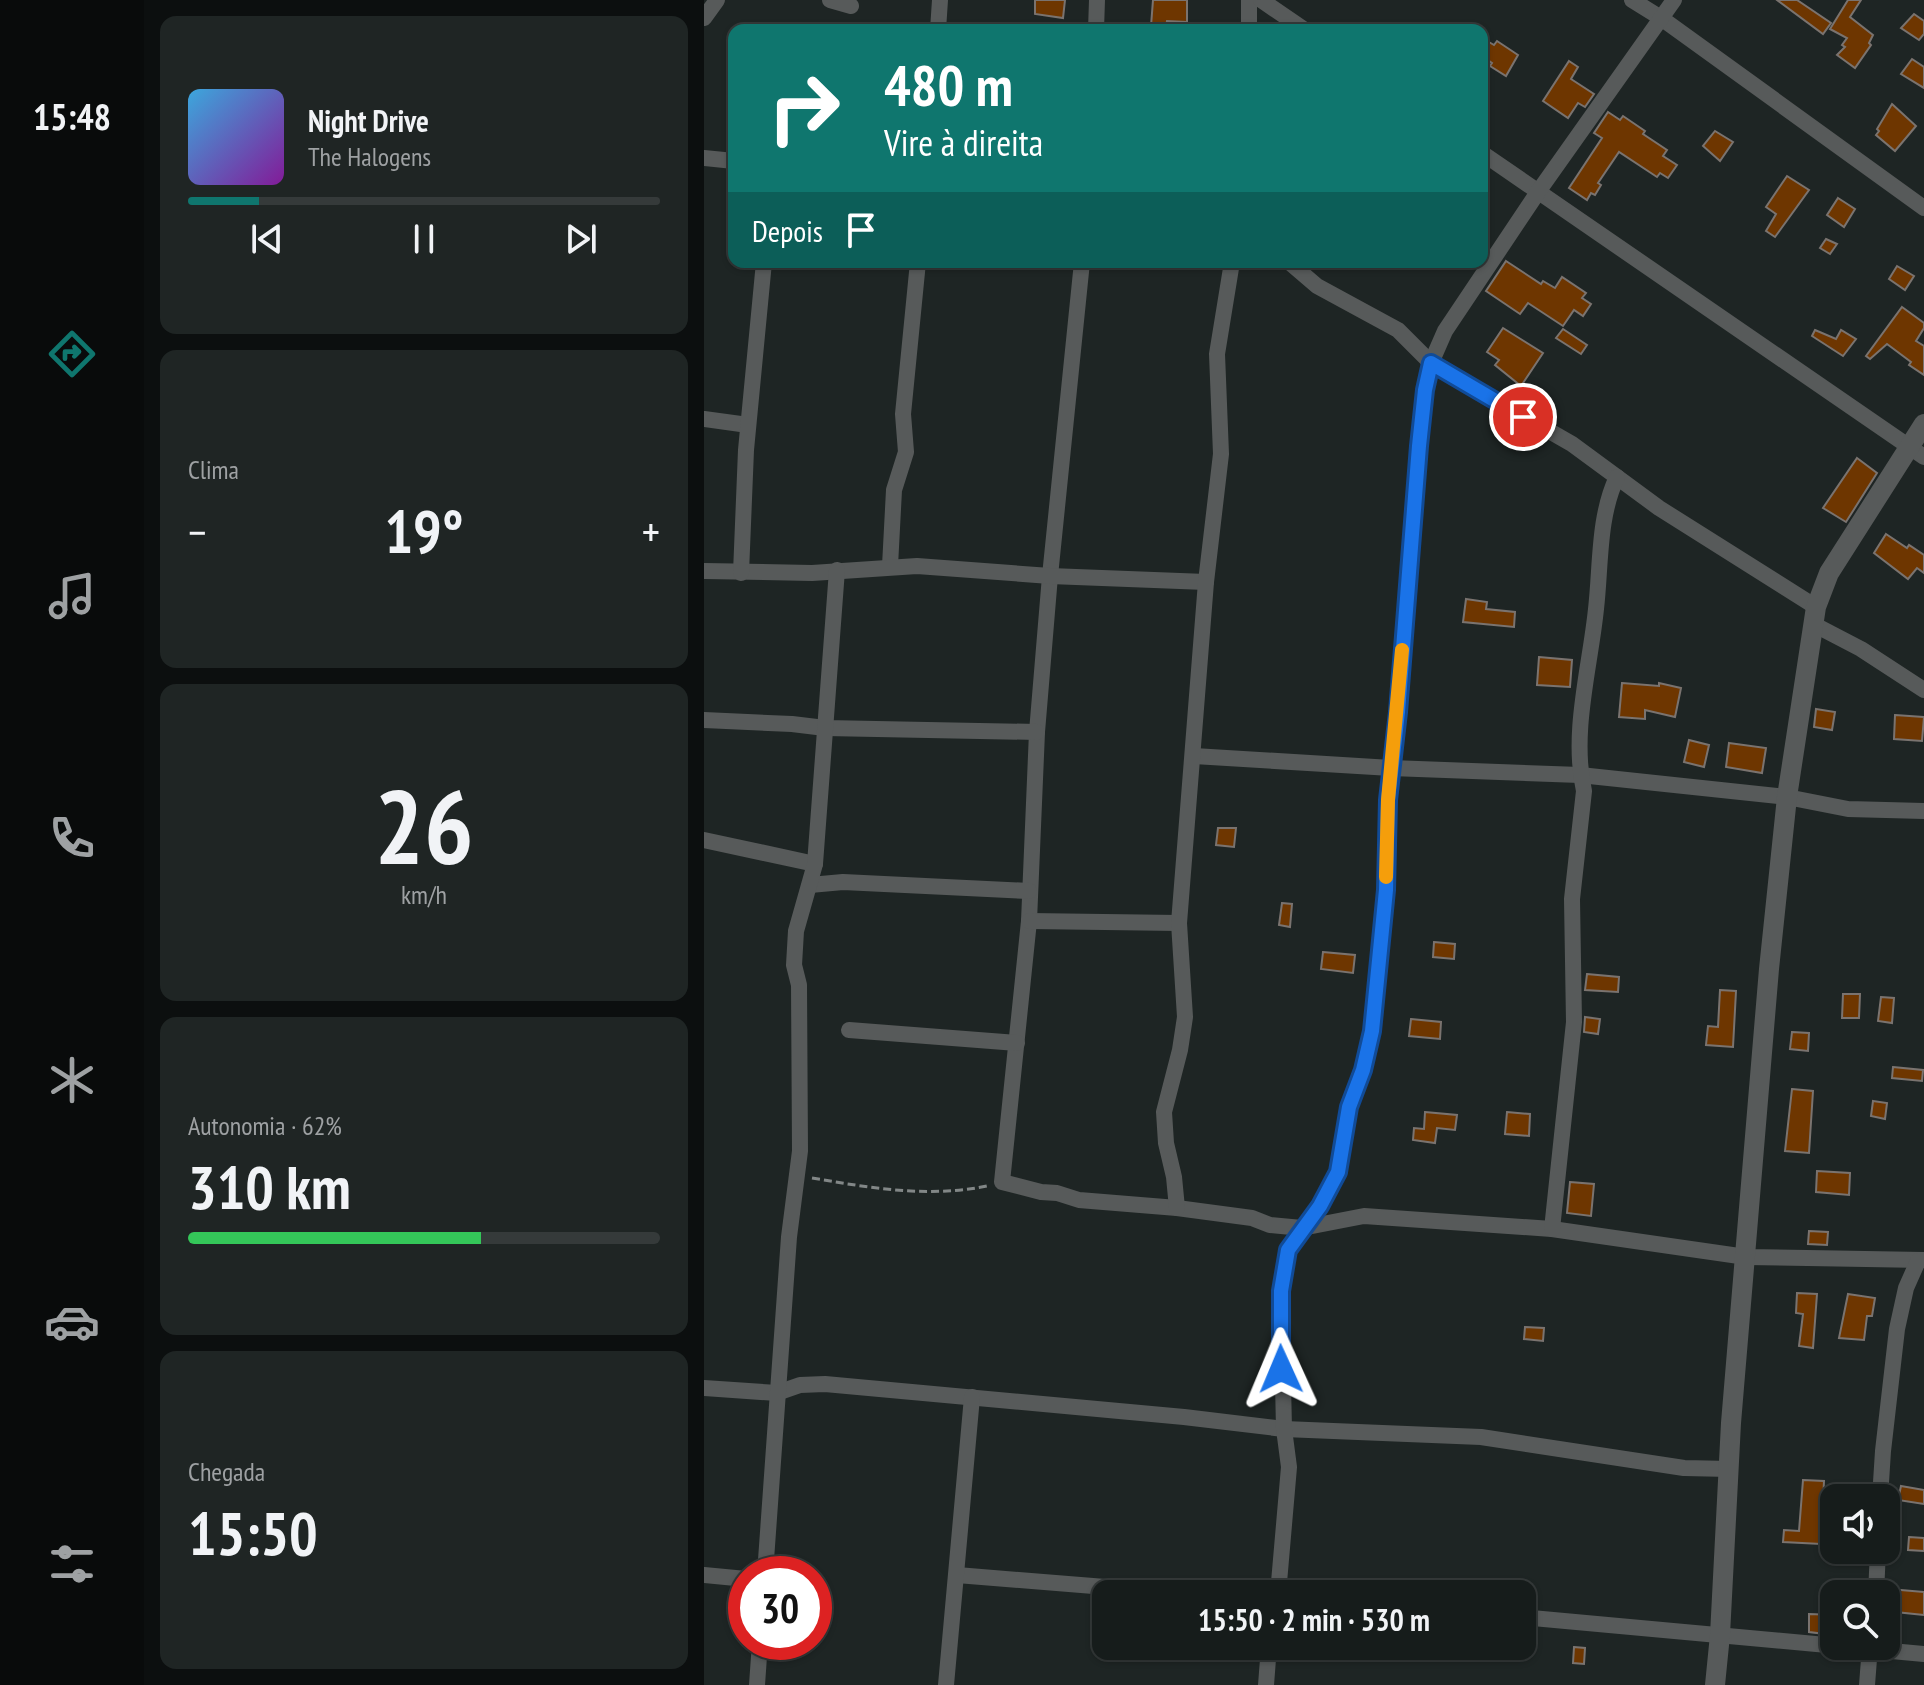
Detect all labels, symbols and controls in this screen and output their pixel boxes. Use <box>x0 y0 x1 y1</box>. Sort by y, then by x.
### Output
text: 480 m <box>884 49 1013 121</box>
icon: right <box>752 56 856 160</box>
text: 15:48 <box>33 93 111 140</box>
text: Night Drive <box>308 101 429 140</box>
text: Vire à direita <box>884 119 1043 166</box>
text: The Halogens <box>308 140 431 173</box>
icon: arrive <box>839 208 883 252</box>
text: Depois <box>752 211 823 250</box>
icon: previous <box>245 217 289 261</box>
icon: pause <box>402 217 446 261</box>
icon: next <box>559 217 603 261</box>
icon: directions <box>44 326 100 382</box>
pin <box>1489 383 1557 451</box>
icon: arrive <box>1501 395 1545 439</box>
text: Clima <box>188 453 239 486</box>
text: 19° <box>384 492 464 570</box>
text: − <box>188 503 206 560</box>
text: + <box>642 503 660 560</box>
icon: music <box>44 568 100 624</box>
text: 26 <box>374 758 474 893</box>
icon: phone <box>44 810 100 866</box>
text: km/h <box>401 878 447 911</box>
icon: climate <box>44 1052 100 1108</box>
text: Autonomia · 62% <box>188 1109 342 1142</box>
text: 310 km <box>188 1148 351 1226</box>
icon: car <box>44 1294 100 1350</box>
position arrow <box>1239 1327 1323 1411</box>
text: Chegada <box>188 1455 265 1488</box>
map controls <box>1820 1484 1900 1660</box>
button: sound <box>1820 1484 1900 1564</box>
text: 15:50 <box>188 1494 318 1572</box>
icon: filters <box>44 1536 100 1592</box>
speed limit sign: 30 <box>728 1556 832 1660</box>
button: search <box>1820 1580 1900 1660</box>
text: 15:50 · 2 min · 530 m <box>1198 1600 1430 1639</box>

